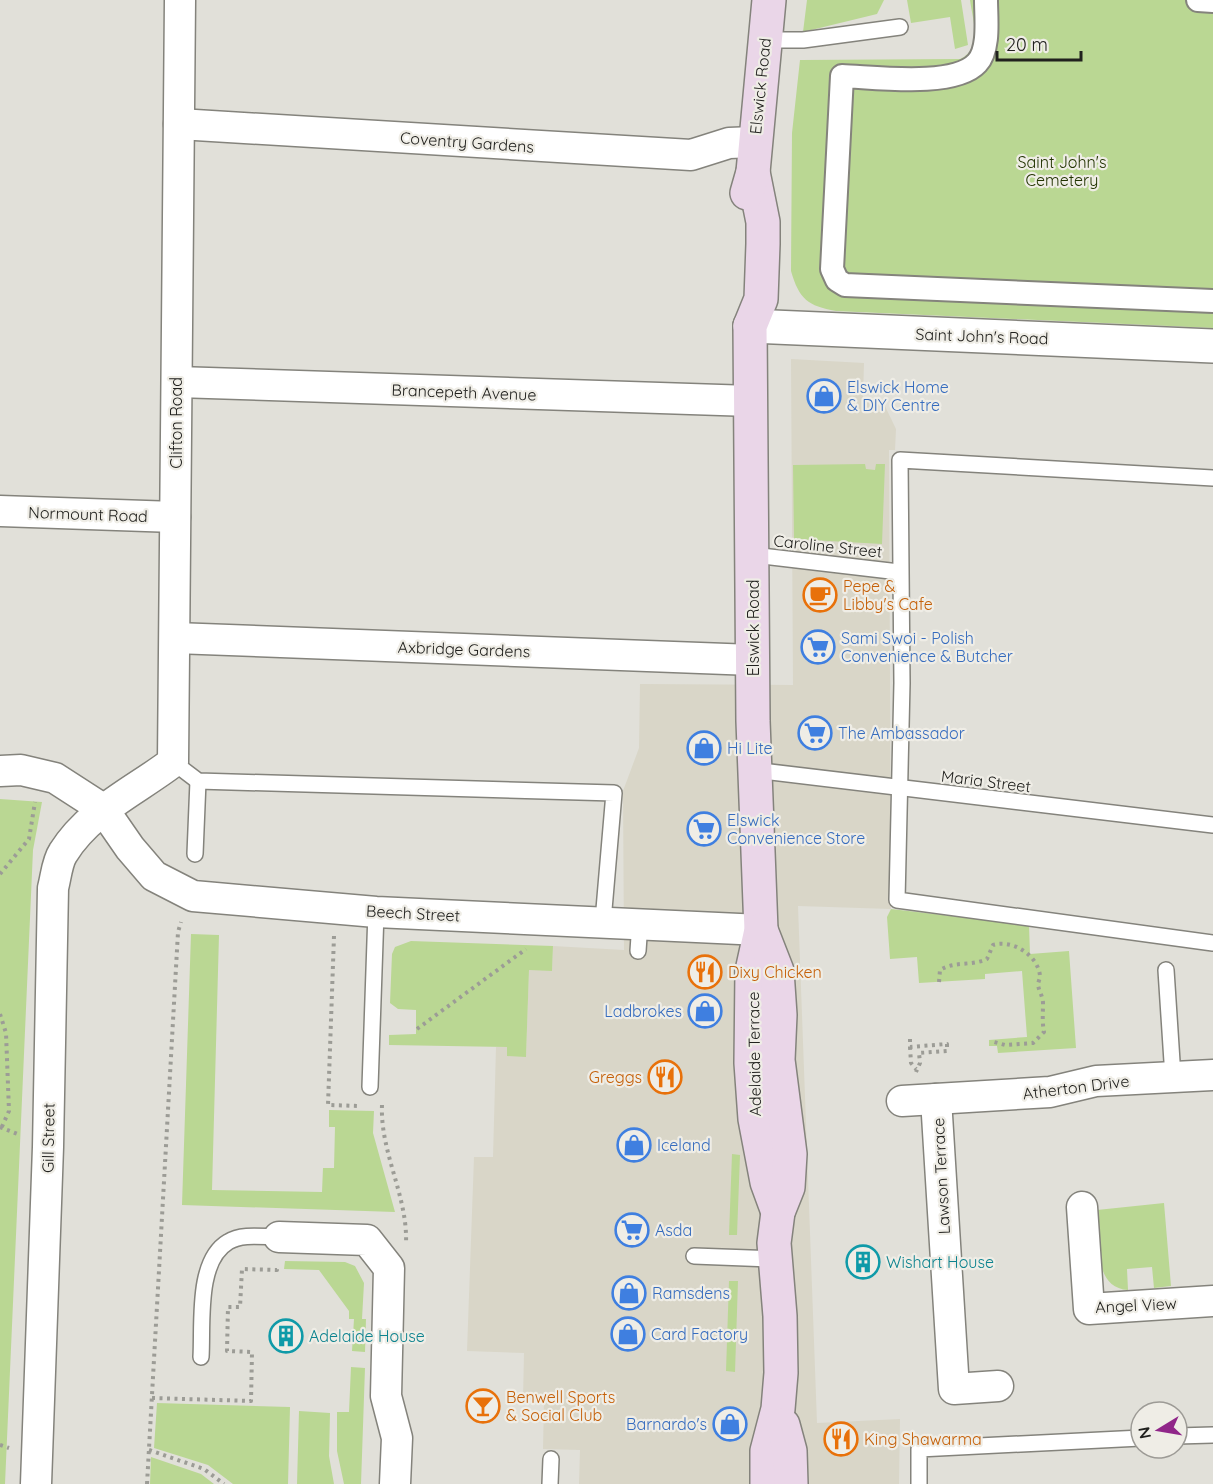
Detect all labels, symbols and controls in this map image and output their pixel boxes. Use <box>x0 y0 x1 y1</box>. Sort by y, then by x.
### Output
scale bar <box>997 24 1081 62</box>
text: 20 m <box>1006 33 1048 56</box>
street label: Elswick Road <box>745 37 775 135</box>
street label: Coventry Gardens <box>399 127 535 157</box>
park label: Saint John's Cemetery <box>1018 152 1106 190</box>
street label: Saint John's Road <box>915 324 1049 348</box>
street label: Clifton Road <box>166 377 186 469</box>
place label: Elswick Home & DIY Centre <box>847 377 949 415</box>
shop icon: Elswick Home & DIY Centre <box>806 378 842 414</box>
street label: Brancepeth Avenue <box>391 379 537 405</box>
street label: Normount Road <box>28 502 148 526</box>
street label: Caroline Street <box>773 530 883 562</box>
place label: Pepe & Libby's Cafe <box>843 576 933 614</box>
cafe icon: Pepe & Libby's Cafe <box>802 577 838 613</box>
street label: Elswick Road <box>743 580 763 676</box>
place label: Sami Swoi - Polish Convenience & Butcher <box>841 628 1013 666</box>
supermarket icon: Sami Swoi - Polish Convenience & Butcher <box>800 629 836 665</box>
street label: Axbridge Gardens <box>397 637 531 661</box>
supermarket icon: The Ambassador <box>797 715 833 751</box>
place label: The Ambassador <box>838 723 965 743</box>
shop icon: Hi Lite <box>686 730 722 766</box>
place label: Hi Lite <box>727 738 773 758</box>
street label: Maria Street <box>940 766 1032 796</box>
place label: Elswick Convenience Store <box>727 810 865 848</box>
supermarket icon: Elswick Convenience Store <box>686 811 722 847</box>
street label: Beech Street <box>366 901 460 925</box>
restaurant icon: Dixy Chicken <box>687 954 723 990</box>
place label: Dixy Chicken <box>728 962 822 982</box>
street label: Adelaide Terrace <box>743 991 765 1117</box>
shop icon: Ladbrokes <box>687 993 723 1029</box>
place label: Ladbrokes <box>604 1001 682 1021</box>
restaurant icon: Greggs <box>647 1059 683 1095</box>
place label: Greggs <box>589 1067 642 1087</box>
street label: Atherton Drive <box>1022 1071 1130 1103</box>
street label: Gill Street <box>37 1103 59 1173</box>
street label: Lawson Terrace <box>928 1117 954 1235</box>
shop icon: Iceland <box>616 1127 652 1163</box>
place label: Iceland <box>657 1135 711 1155</box>
supermarket icon: Asda <box>614 1212 650 1248</box>
place label: Asda <box>655 1220 692 1240</box>
building icon: Wishart House <box>845 1244 881 1280</box>
place label: Wishart House <box>886 1252 994 1272</box>
shop icon: Ramsdens <box>611 1275 647 1311</box>
place label: Ramsdens <box>652 1283 730 1303</box>
street label: Angel View <box>1095 1293 1177 1317</box>
shop icon: Card Factory <box>610 1316 646 1352</box>
building icon: Adelaide House <box>268 1318 304 1354</box>
place label: Card Factory <box>651 1324 748 1344</box>
place label: Adelaide House <box>309 1326 425 1346</box>
place label: Benwell Sports & Social Club <box>506 1387 615 1425</box>
bar icon: Benwell Sports & Social Club <box>465 1388 501 1424</box>
north arrow <box>1129 1400 1189 1460</box>
shop icon: Barnardo's <box>712 1406 748 1442</box>
place label: Barnardo's <box>626 1414 707 1434</box>
restaurant icon: King Shawarma <box>823 1421 859 1457</box>
text: N <box>1133 1425 1155 1441</box>
place label: King Shawarma <box>864 1429 982 1449</box>

